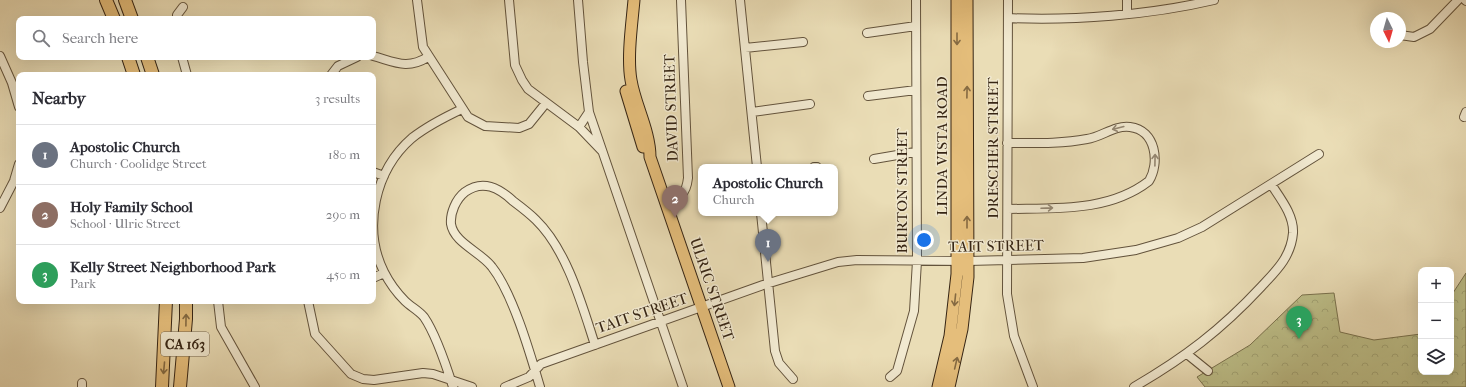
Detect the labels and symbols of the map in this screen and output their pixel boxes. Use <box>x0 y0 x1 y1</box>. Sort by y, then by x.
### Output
north arrow <box>1370 12 1406 48</box>
one-way arrow <box>953 32 961 45</box>
street label: DAVID STREET <box>660 53 682 162</box>
street label: LINDA VISTA ROAD <box>933 76 951 216</box>
street label: DRESCHER STREET <box>984 76 1002 219</box>
one-way arrow <box>963 86 971 99</box>
one-way arrow <box>1111 125 1124 133</box>
street label: BURTON STREET <box>893 128 911 254</box>
one-way arrow <box>1151 154 1159 167</box>
pin: 2 <box>662 185 688 218</box>
one-way arrow <box>1040 204 1053 212</box>
one-way arrow <box>964 216 971 229</box>
pin: 1 <box>755 229 781 262</box>
your location <box>914 230 934 250</box>
street label: ULRIC STREET <box>686 235 738 344</box>
street label: TAIT STREET <box>948 236 1045 256</box>
street label: TAIT STREET <box>594 289 691 337</box>
one-way arrow <box>951 293 959 306</box>
pin: 3 <box>1286 306 1312 339</box>
one-way arrow <box>182 314 190 327</box>
road number: CA 163 <box>161 332 209 356</box>
one-way arrow <box>952 357 960 370</box>
one-way arrow <box>160 361 167 374</box>

